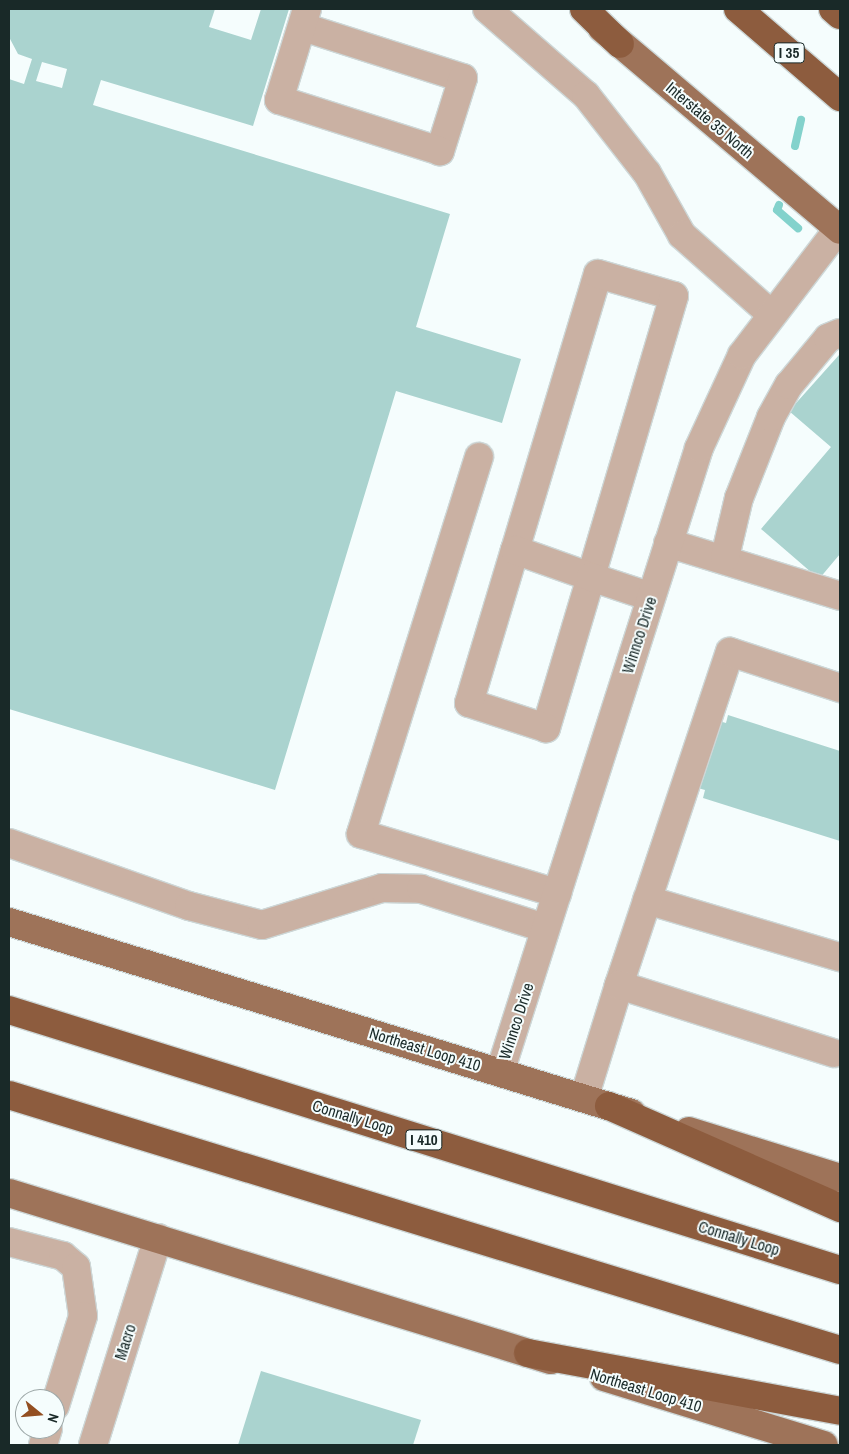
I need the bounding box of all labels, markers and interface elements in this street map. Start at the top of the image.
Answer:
road number: I 35 [773,40,805,66]
street label: Interstate 35 North [662,78,758,162]
street label: Winnco Drive [618,594,660,676]
street label: Winnco Drive [495,980,537,1062]
street label: Northeast Loop 410 [367,1023,483,1075]
street label: Connally Loop [310,1096,396,1138]
road number: I 410 [405,1128,443,1152]
street label: Connally Loop [696,1217,782,1259]
street label: Macro [110,1322,140,1362]
street label: Northeast Loop 410 [588,1364,704,1416]
north arrow [15,1389,65,1439]
text: N [44,1411,63,1425]

